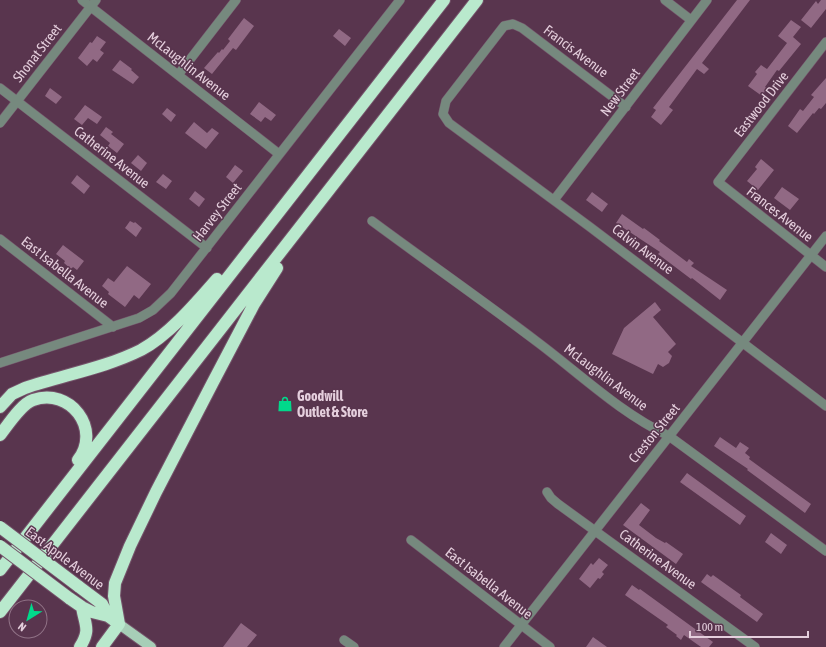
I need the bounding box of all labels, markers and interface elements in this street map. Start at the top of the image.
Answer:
street label: Shonat Street [9,21,65,85]
street label: Francis Avenue [541,22,611,80]
street label: McLaughlin Avenue [144,29,234,103]
street label: New Street [597,65,643,119]
street label: Eastwood Drive [731,68,791,140]
street label: Catherine Avenue [71,123,153,191]
street label: Harvey Street [189,180,245,244]
street label: Frances Avenue [744,183,816,245]
street label: Calvin Avenue [609,221,677,277]
street label: East Isabella Avenue [18,233,112,311]
street label: McLaughlin Avenue [561,340,651,414]
place label: Goodwill Outlet & Store [297,388,368,420]
shop icon: Goodwill Outlet & Store [276,395,294,413]
street label: Creston Street [625,400,683,466]
street label: East Apple Avenue [23,523,107,593]
street label: Catherine Avenue [616,526,700,592]
street label: East Isabella Avenue [442,544,536,622]
north arrow [8,599,48,639]
scale bar [690,613,808,639]
text: N [16,620,28,634]
text: 100 m [696,620,723,634]

